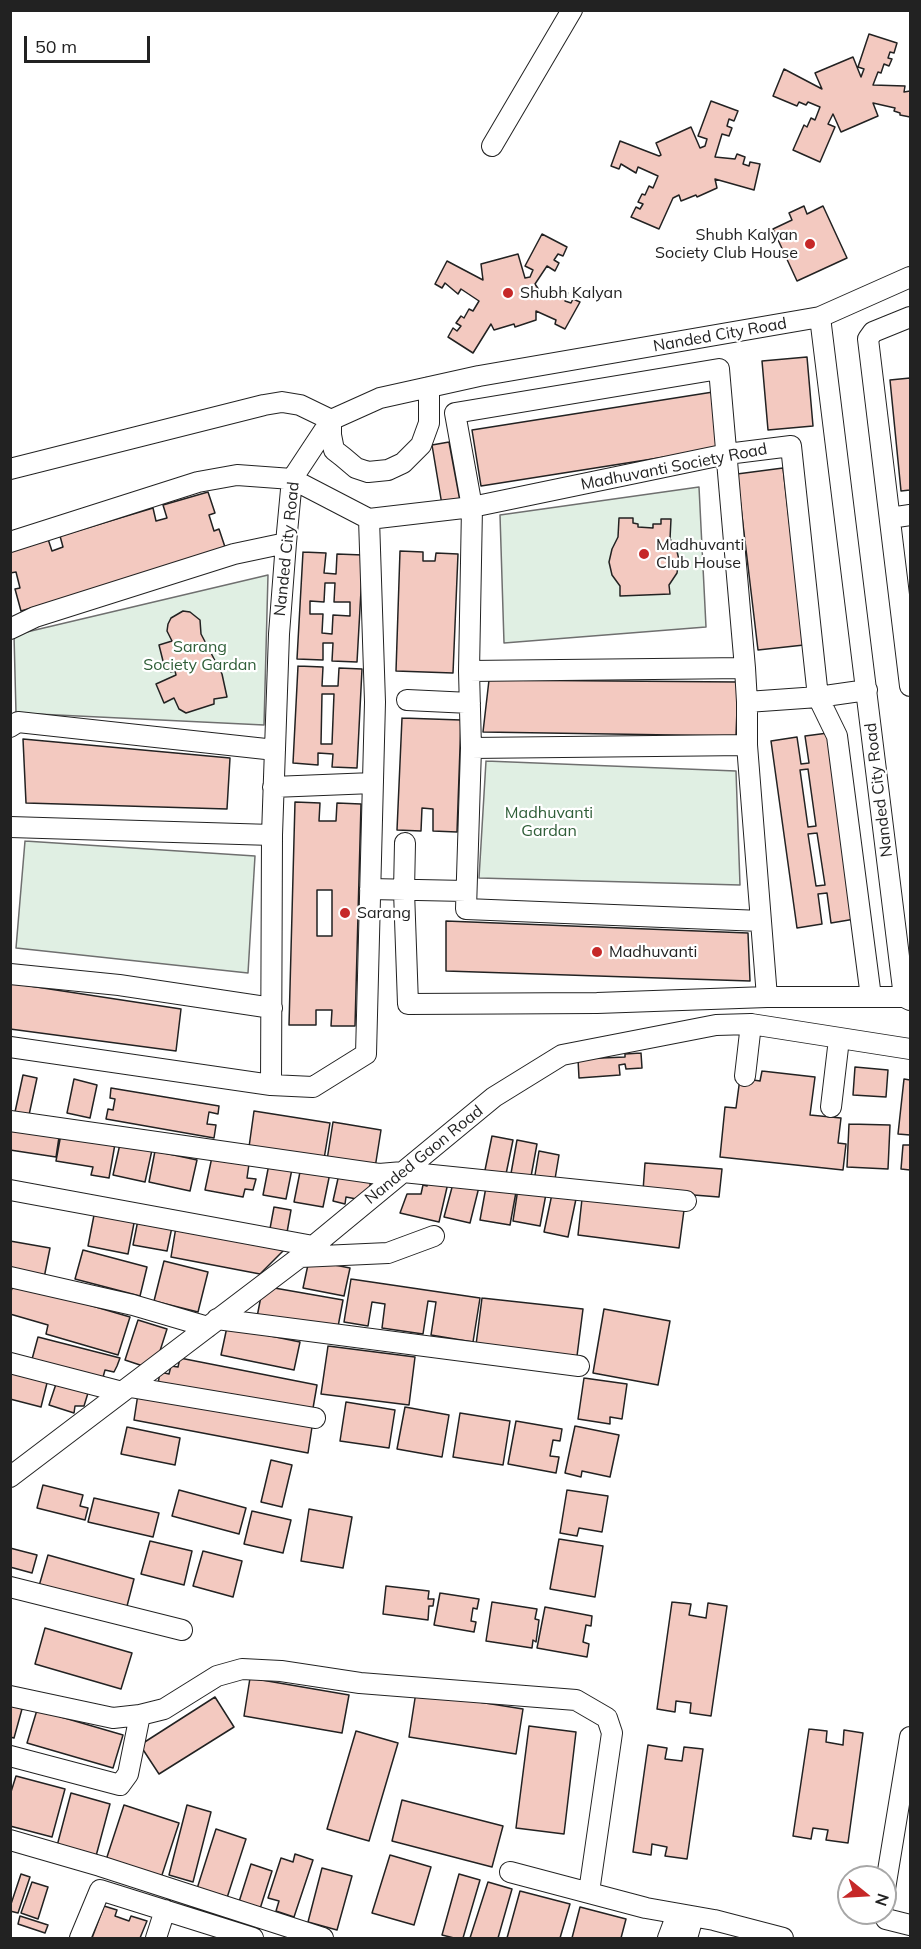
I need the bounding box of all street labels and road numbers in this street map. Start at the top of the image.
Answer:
street label: Nanded City Road [652,314,788,356]
street label: Madhuvanti Society Road [579,439,769,495]
street label: Nanded City Road [270,481,304,617]
street label: Nanded City Road [861,722,897,858]
street label: Nanded Gaon Road [361,1102,487,1208]

